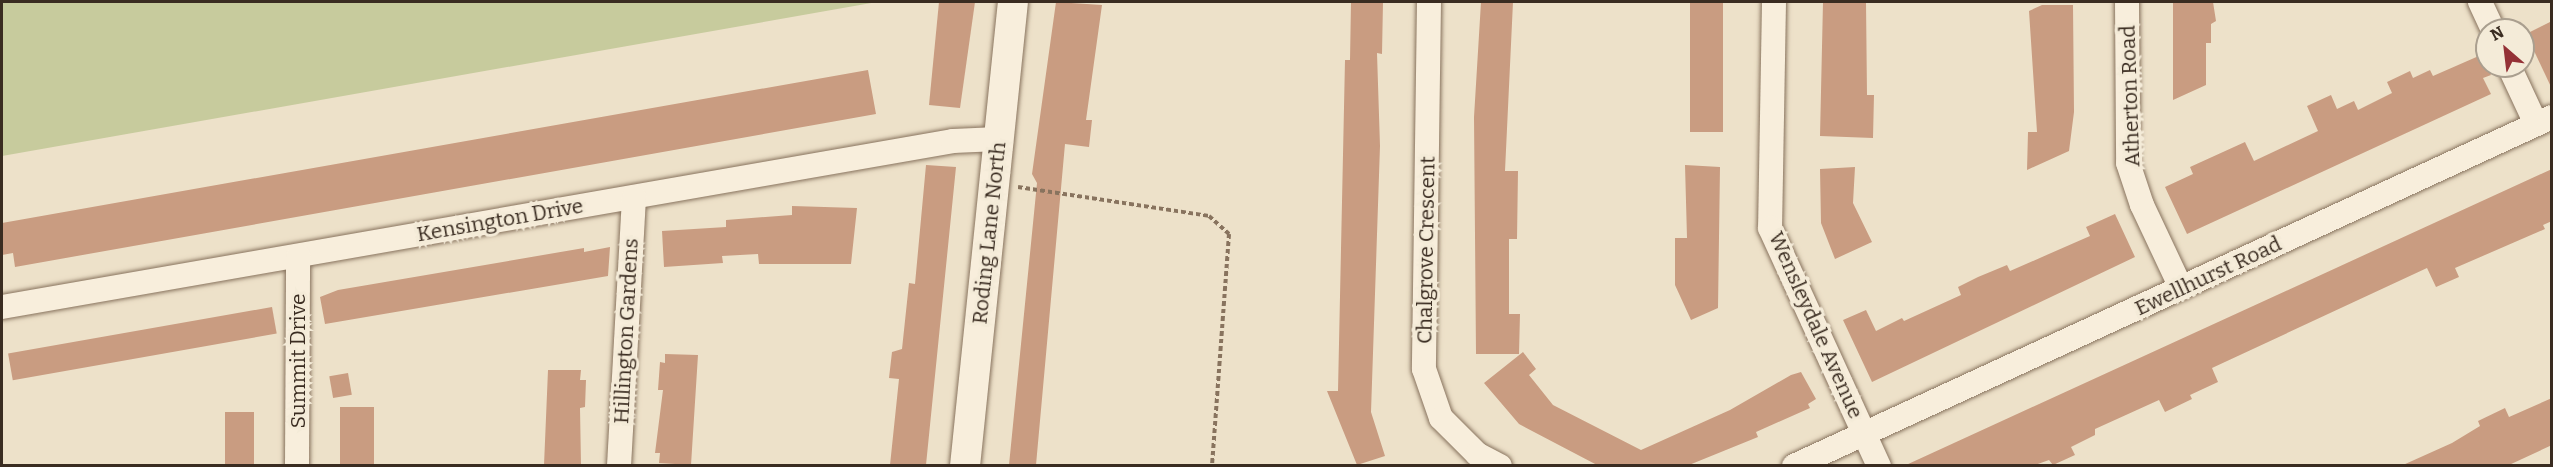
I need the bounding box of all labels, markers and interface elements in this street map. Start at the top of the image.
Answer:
north arrow [2475,18,2535,78]
text: N [2487,22,2507,45]
street label: Atherton Road [2115,25,2145,167]
street label: Roding Lane North [967,141,1011,325]
street label: Chalgrove Crescent [1412,156,1440,344]
street label: Kensington Drive [415,193,585,247]
street label: Wensleydale Avenue [1763,228,1869,422]
street label: Ewellhurst Road [2131,231,2285,321]
street label: Hillington Gardens [609,238,643,424]
street label: Summit Drive [285,293,311,429]

